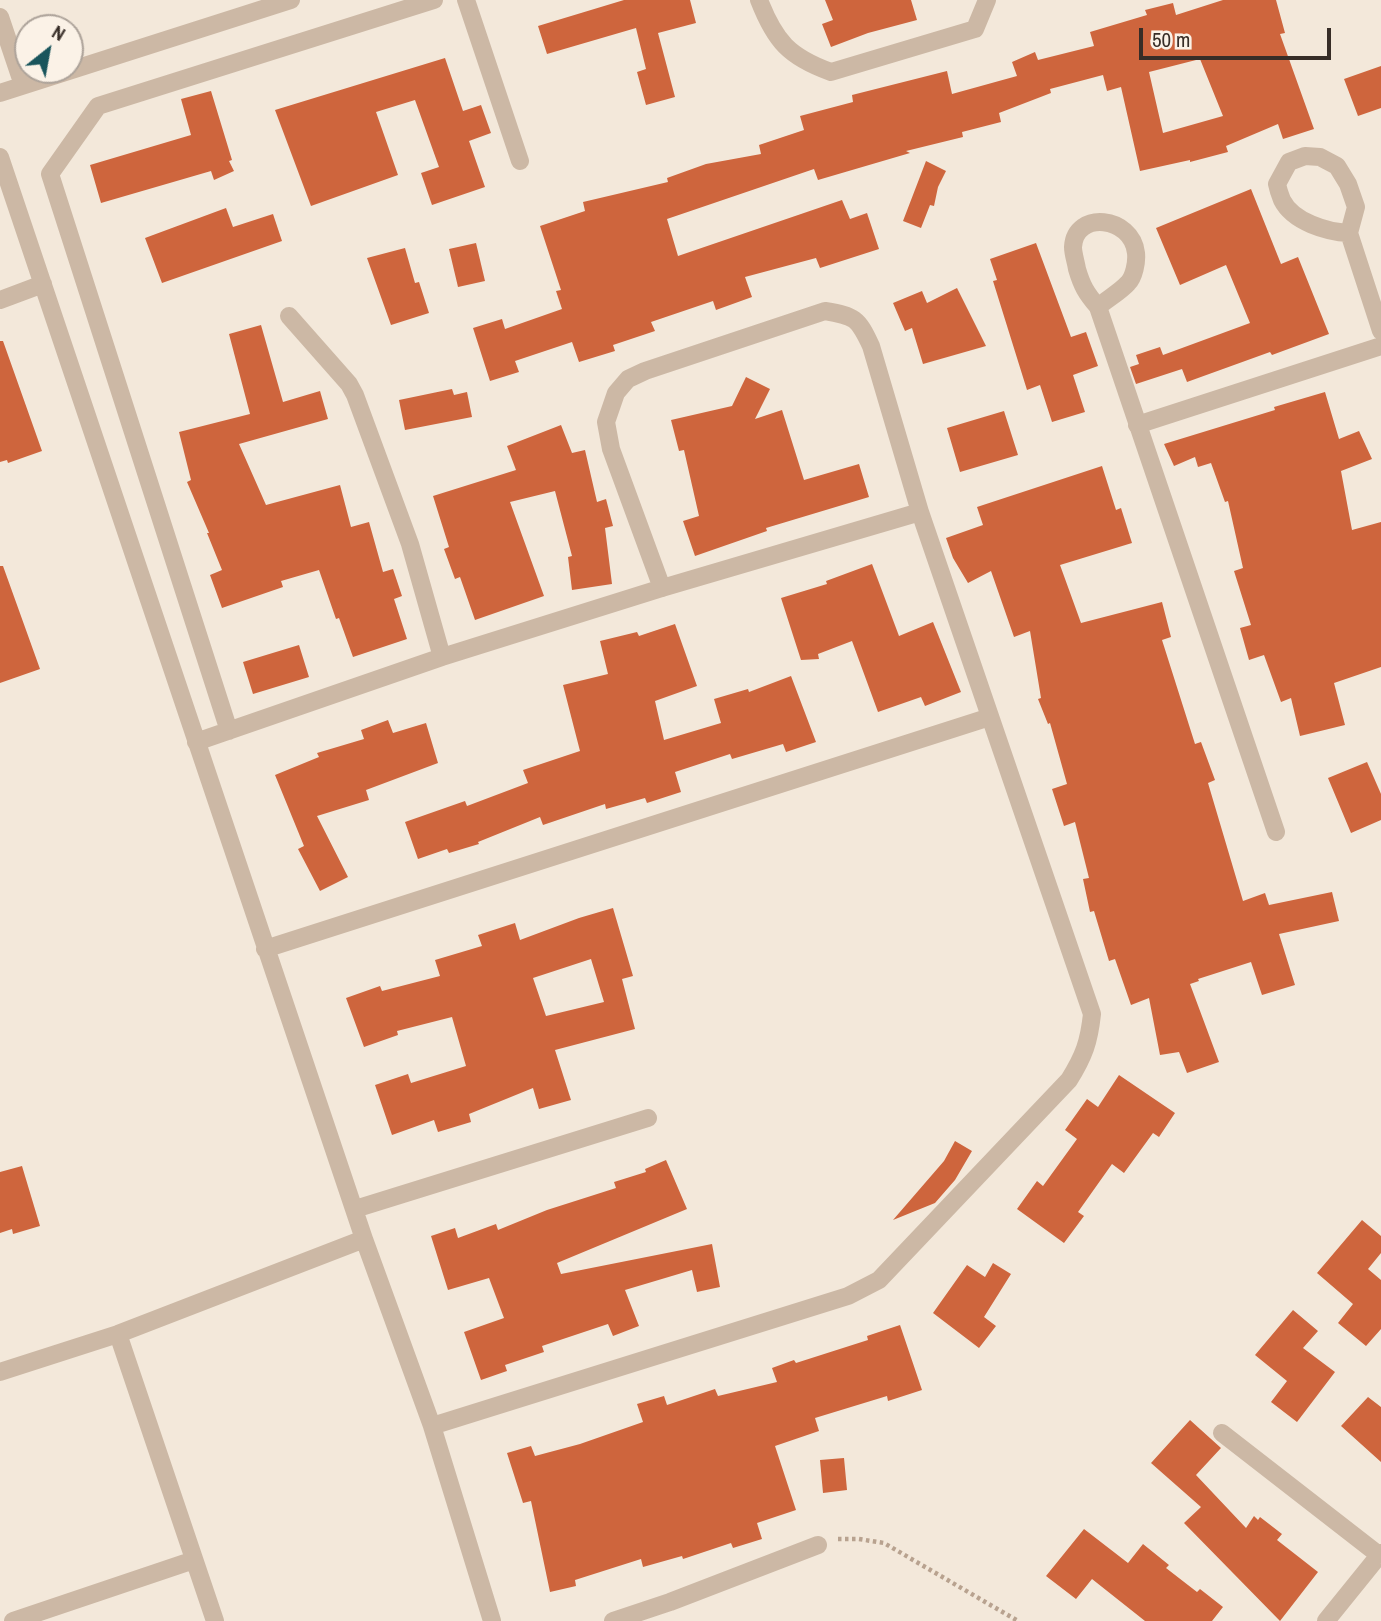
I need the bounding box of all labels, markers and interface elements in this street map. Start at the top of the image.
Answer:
north arrow [14,14,84,84]
scale bar [1143,14,1336,58]
text: N [47,19,70,47]
text: 50 m [1152,25,1190,54]

